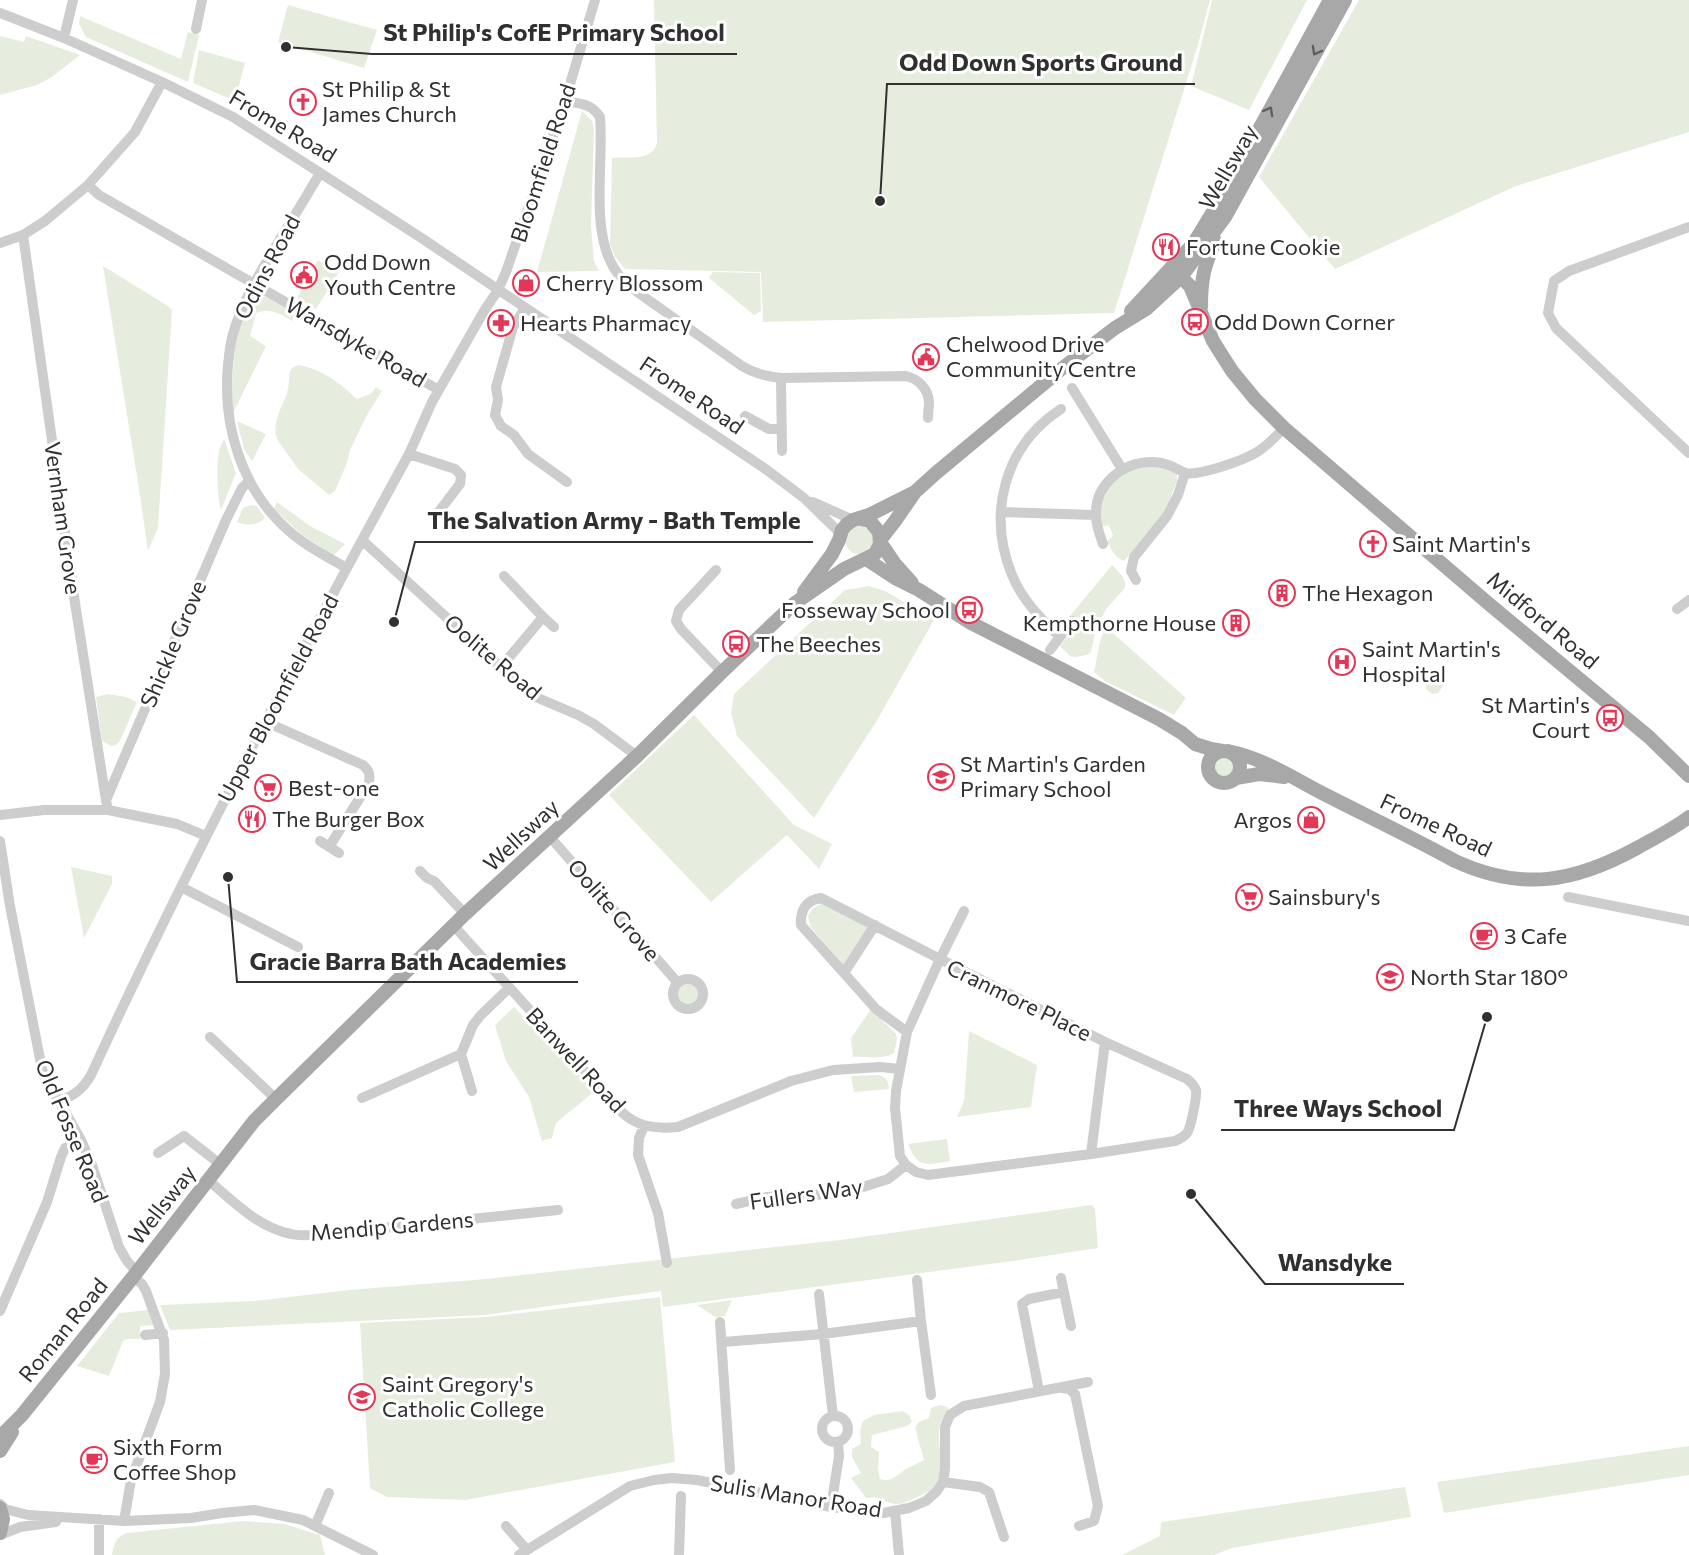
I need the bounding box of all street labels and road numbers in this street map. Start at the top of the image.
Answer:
street label: Bloomfield Road [504,80,581,246]
street label: Frome Road [225,83,342,168]
street label: Wellsway [1192,120,1263,214]
street label: Odins Road [228,210,305,324]
street label: Wansdyke Road [281,290,431,393]
street label: Frome Road [635,350,750,439]
street label: Vernham Grove [39,440,88,596]
street label: Midford Road [1482,565,1605,674]
street label: Shickle Grove [134,576,211,711]
street label: Upper Bloomfield Road [211,589,344,806]
street label: Oolite Road [439,608,547,705]
street label: Frome Road [1376,787,1496,862]
street label: Wellsway [477,793,564,876]
street label: Oolite Grove [563,853,666,966]
street label: Cranmore Place [942,953,1096,1046]
street label: Banwell Road [521,1002,632,1118]
street label: Old Fosse Road [30,1055,115,1206]
street label: Wellsway [122,1160,201,1250]
street label: Fullers Way [748,1172,864,1215]
street label: Mendip Gardens [309,1205,475,1246]
street label: Roman Road [12,1272,113,1387]
street label: Sulis Manor Road [708,1469,884,1522]

